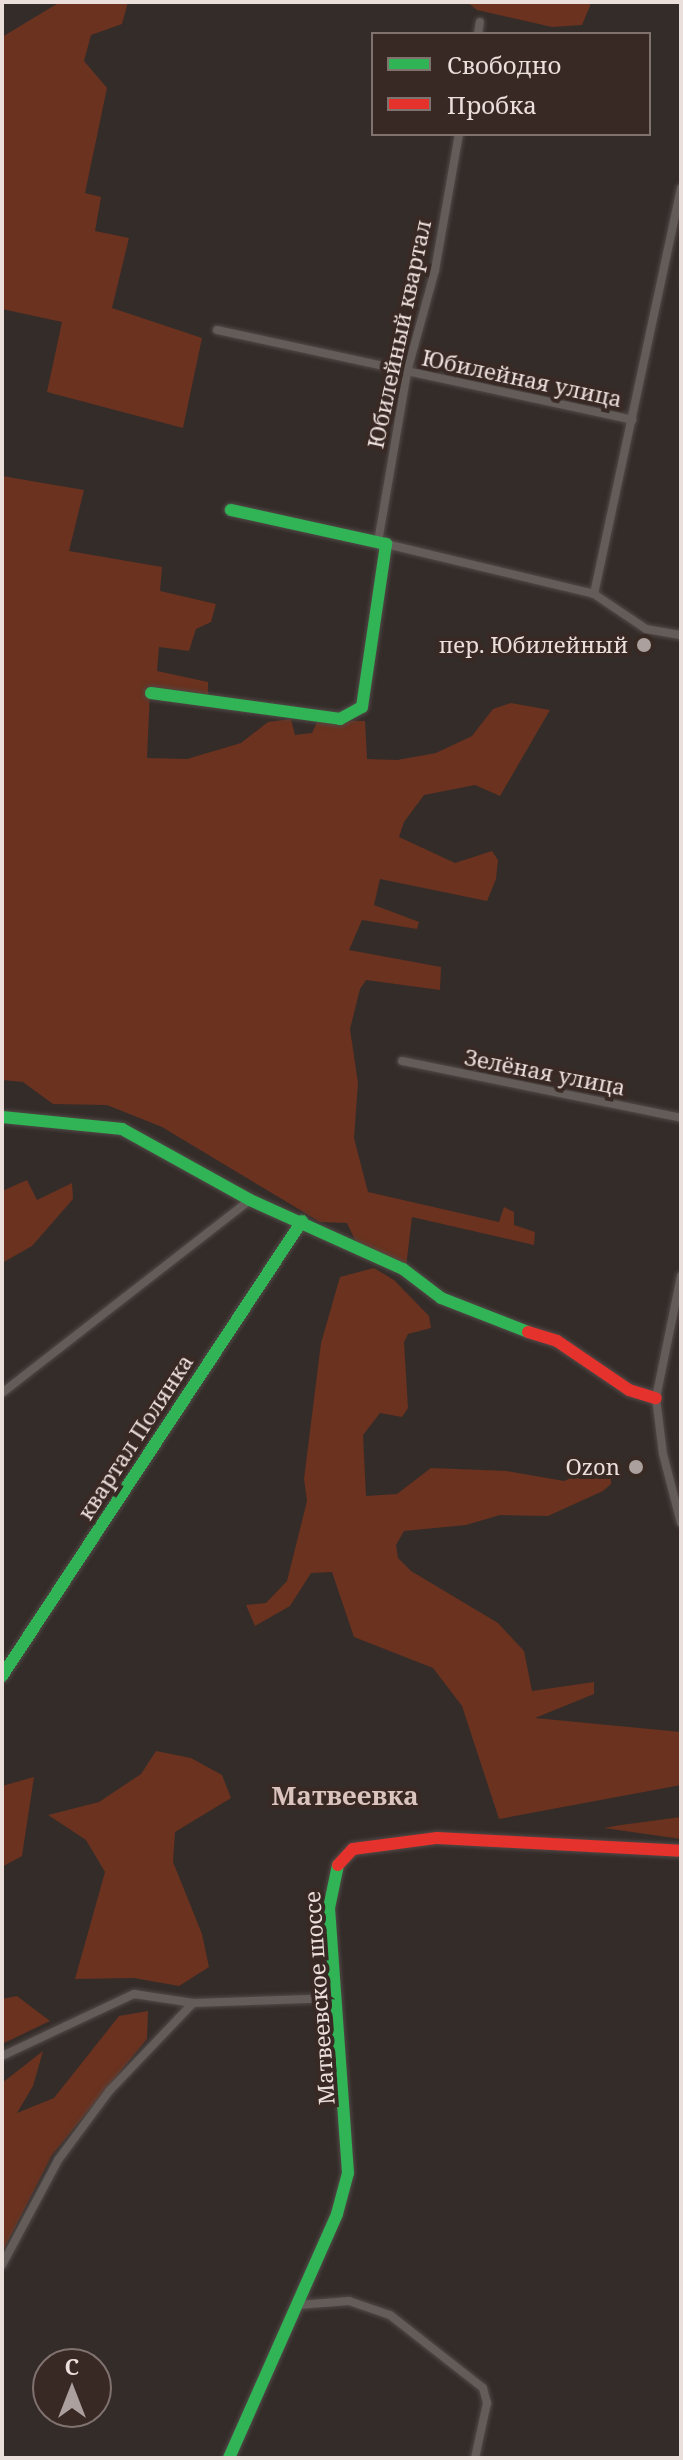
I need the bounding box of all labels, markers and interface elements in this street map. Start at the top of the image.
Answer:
legend [371,32,651,136]
text: Свободно [447,48,561,81]
text: Пробка [447,88,537,121]
street label: Юбилейный квартал [362,217,436,451]
street label: Юбилейная улица [420,344,624,412]
place label: пер. Юбилейный [439,632,628,658]
marker: пер. Юбилейный [635,636,653,654]
street label: Зелёная улица [462,1043,628,1101]
street label: квартал Полянка [72,1350,198,1524]
place label: Ozon [566,1454,620,1480]
marker: Ozon [627,1458,645,1476]
district label: Матвеевка [271,1780,419,1812]
street label: Матвеевское шоссе [298,1890,340,2106]
north arrow [32,2348,112,2428]
text: С [65,2351,79,2381]

